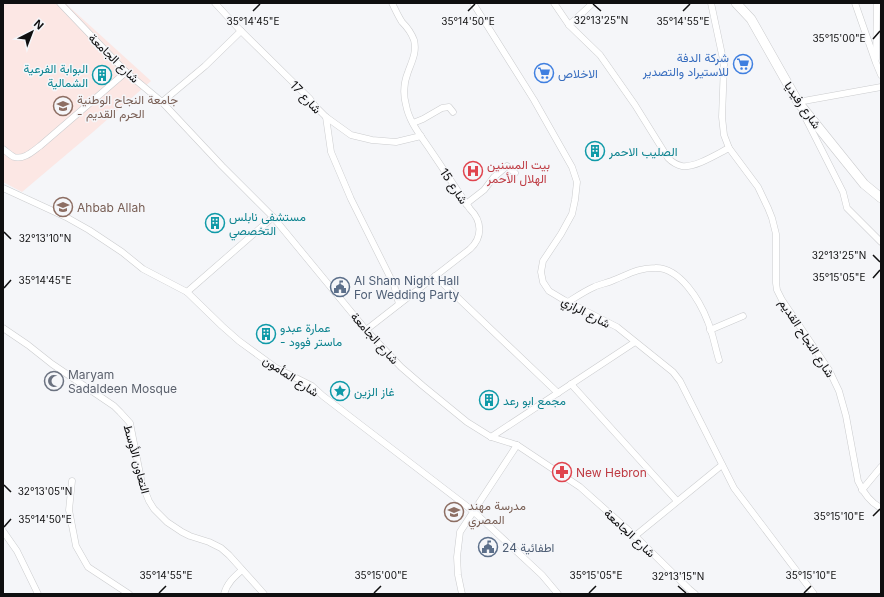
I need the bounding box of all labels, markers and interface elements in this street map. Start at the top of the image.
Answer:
north arrow [12,12,52,52]
text: 32°13'25"N [574,14,628,26]
text: 35°14'45"E [227,15,279,27]
text: 35°14'50"E [441,15,495,27]
text: 35°14'55"E [656,15,710,27]
text: N [31,17,46,33]
street label: شارع الجامعة [84,30,142,87]
text: 35°15'00"E [812,32,866,44]
place label: شركة الدفة للاستيراد والتصدير [642,50,729,80]
supermarket icon: شركة الدفة للاستيراد والتصدير [732,53,754,75]
place label: البوابة الفرعية الشمالية [24,61,88,90]
supermarket icon: الاخلاص [533,62,555,84]
building icon: البوابة الفرعية الشمالية [91,64,113,86]
place label: الاخلاص [558,66,598,82]
street label: شارع 17 [286,78,325,118]
street label: شارع رفيديا [780,79,825,133]
place label: جامعة النجاح الوطنية - الحرم القديم [77,92,178,122]
school or university icon: جامعة النجاح الوطنية - الحرم القديم [52,95,74,117]
building icon: الصليب الاحمر [584,140,606,162]
place label: الصليب الاحمر [608,144,677,160]
place label: بيت المسنين الهلال الأحمر [486,157,550,187]
hospital icon: بيت المسنين الهلال الأحمر [462,160,484,182]
street label: شارع 15 [435,165,471,208]
school or university icon: Ahbab Allah [52,196,74,218]
place label: Ahbab Allah [77,200,145,215]
place label: مستشفى نابلس التخصصي [229,209,306,241]
building icon: مستشفى نابلس التخصصي [204,212,226,234]
text: 32°13'10"N [19,232,71,244]
text: 32°13'25"N [812,249,866,261]
text: 35°15'05"E [812,271,866,283]
place label: Al Sham Night Hall For Wedding Party [354,273,460,302]
text: 35°14'45"E [19,274,71,286]
public building icon: Al Sham Night Hall For Wedding Party [329,276,351,298]
street label: شارع الرازي [558,293,613,334]
street label: شارع النجاح القديم [774,296,838,381]
street label: شارع الجامعة [346,309,402,368]
place label: عمارة عبدو - ماستر فوود [280,320,342,350]
building icon: عمارة عبدو - ماستر فوود [255,323,277,345]
street label: شارع المأمون [259,352,322,401]
place label: Maryam Sadaldeen Mosque [68,367,177,396]
mosque icon: Maryam Sadaldeen Mosque [43,370,65,392]
place icon: غاز الزين [329,380,351,402]
place label: غاز الزين [354,384,395,400]
building icon: مجمع ابو رعد [478,389,500,411]
place label: مجمع ابو رعد [503,393,566,410]
street label: التعاون الأوسط [120,423,153,495]
pharmacy icon: New Hebron [551,461,573,483]
place label: New Hebron [576,465,647,480]
text: 32°13'05"N [18,485,72,497]
place label: مدرسة مهند المصري [468,498,526,530]
school or university icon: مدرسة مهند المصري [443,501,465,523]
street label: شارع الجامعة [600,505,659,562]
text: 35°15'10"E [813,510,865,522]
text: 35°14'50"E [18,513,72,525]
public building icon: اطفائية 24 [477,536,499,558]
place label: اطفائية 24 [502,540,554,555]
text: 35°14'55"E [139,569,193,581]
text: 35°15'00"E [354,569,408,581]
text: 35°15'05"E [569,569,623,581]
text: 35°15'10"E [785,569,837,581]
text: 32°13'15"N [652,570,704,582]

